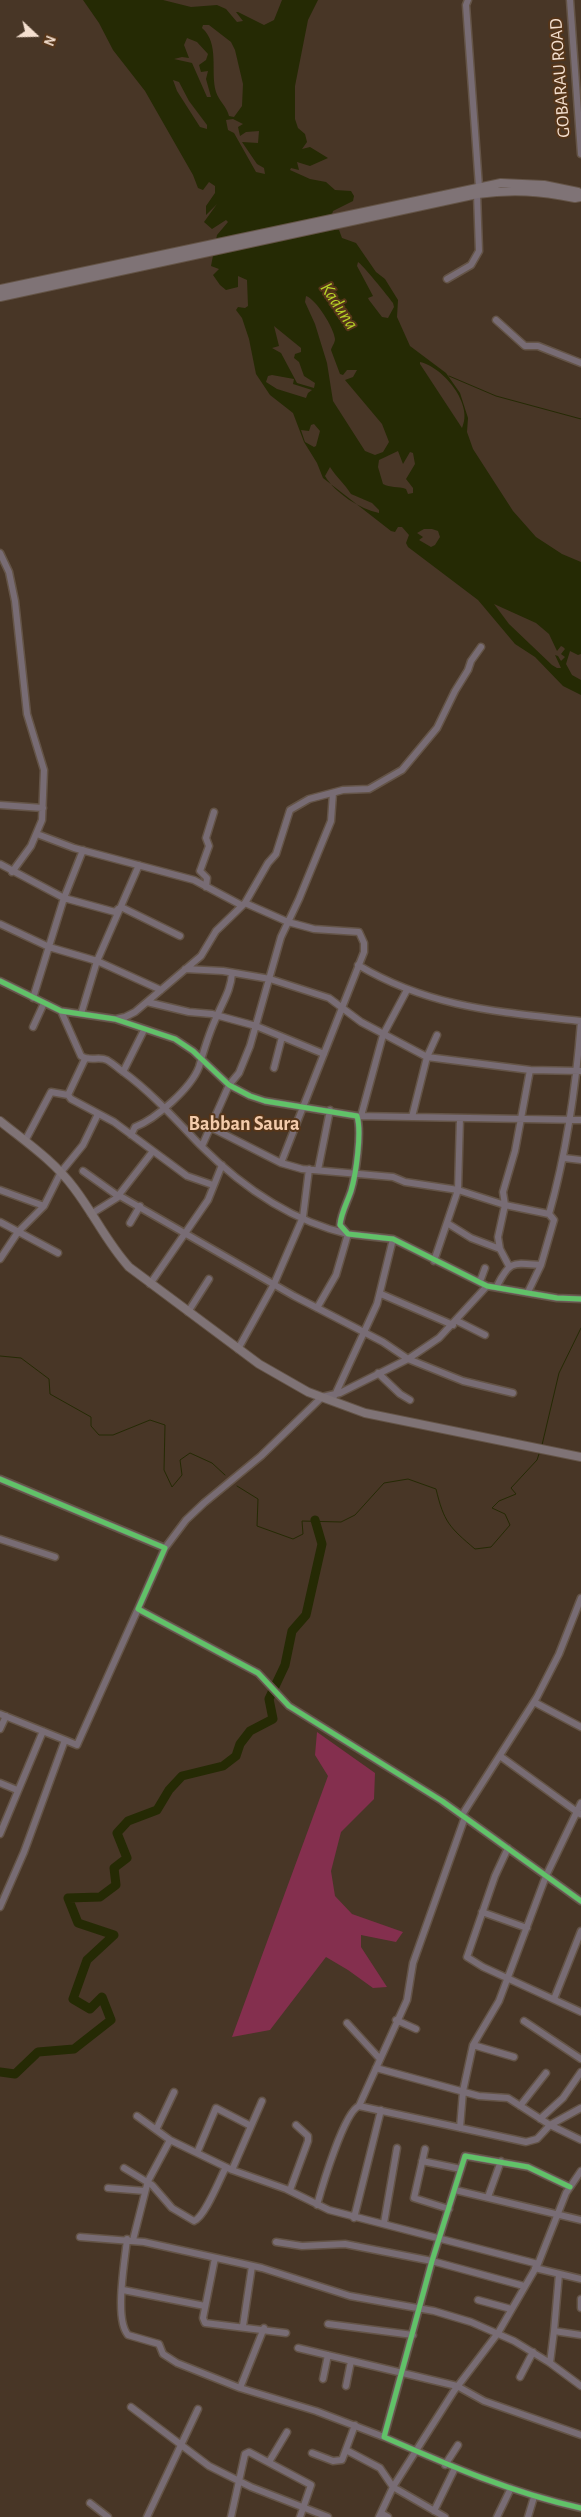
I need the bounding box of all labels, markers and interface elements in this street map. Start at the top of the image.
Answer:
north arrow [10,10,60,60]
street label: GOBARAU ROAD [545,18,575,138]
text: N [41,33,57,47]
water label: Kaduna [315,278,363,334]
district label: Babban Saura [188,1112,300,1136]

